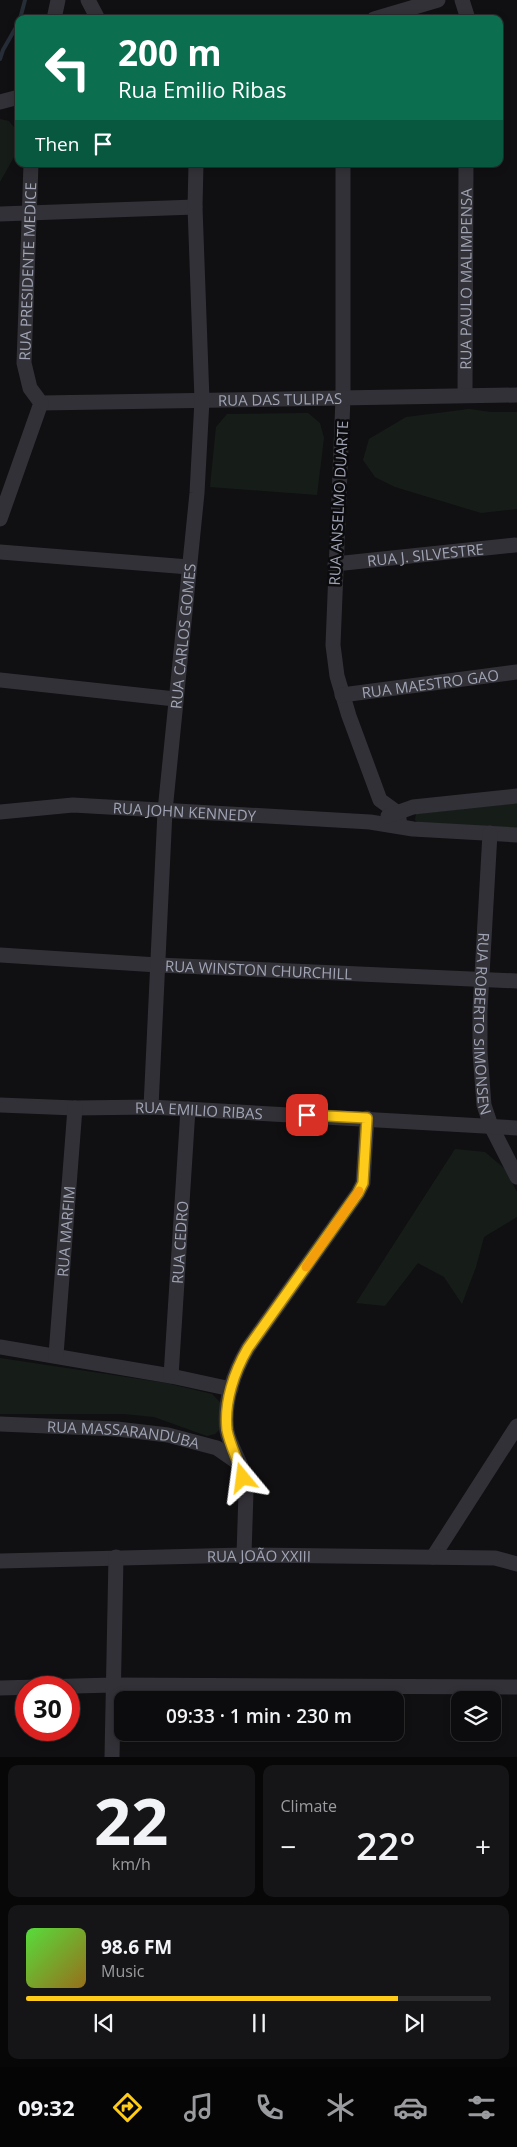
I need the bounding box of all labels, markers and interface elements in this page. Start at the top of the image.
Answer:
text: 200 m [118,29,222,76]
icon: left [35,35,100,100]
text: Rua Emilio Ribas [118,74,287,104]
icon: arrive [89,130,117,158]
text: Then [35,131,79,157]
street label: RUA PRESIDENTE MEDICE [14,182,40,361]
street label: RUA PAULO MALIMPENSA [455,188,476,370]
street label: RUA DAS TULIPAS [218,388,342,410]
street label: RUA ANSELMO DUARTE [324,420,352,586]
street label: RUA J. SILVESTRE [366,538,485,571]
street label: RUA CARLOS GOMES [165,563,200,710]
street label: RUA MAESTRO GAO [360,664,500,702]
street label: RUA JOHN KENNEDY [112,797,257,825]
street label: RUA ROBERTO SIMONSEN [470,932,497,1117]
street label: RUA WINSTON CHURCHILL [164,955,353,984]
pin [286,1094,328,1136]
street label: RUA EMILIO RIBAS [135,1097,263,1123]
icon: arrive [293,1101,321,1129]
street label: RUA MARFIM [52,1185,79,1278]
street label: RUA CEDRO [167,1200,192,1284]
street label: RUA MASSARANDUBA [47,1416,202,1453]
position arrow [216,1451,268,1503]
street label: RUA JOÃO XXIII [207,1545,311,1566]
speed limit sign: 30 [15,1676,80,1741]
map controls [451,1691,501,1741]
button: layers [451,1691,501,1741]
text: 09:33 · 1 min · 230 m [166,1703,352,1729]
text: 22 [94,1776,168,1864]
text: Climate [281,1795,337,1817]
text: 22° [356,1819,416,1871]
text: − [281,1827,297,1865]
text: + [475,1827,491,1865]
text: km/h [112,1853,151,1875]
text: 98.6 FM [101,1934,172,1960]
text: Music [101,1960,145,1982]
icon: previous [90,2009,118,2037]
icon: pause [245,2009,273,2037]
icon: next [400,2009,428,2037]
icon: directions [110,2090,145,2125]
icon: music [181,2090,216,2125]
icon: phone [252,2090,287,2125]
icon: climate [323,2090,358,2125]
icon: car [393,2090,428,2125]
icon: filters [464,2090,499,2125]
text: 09:32 [18,2092,74,2122]

